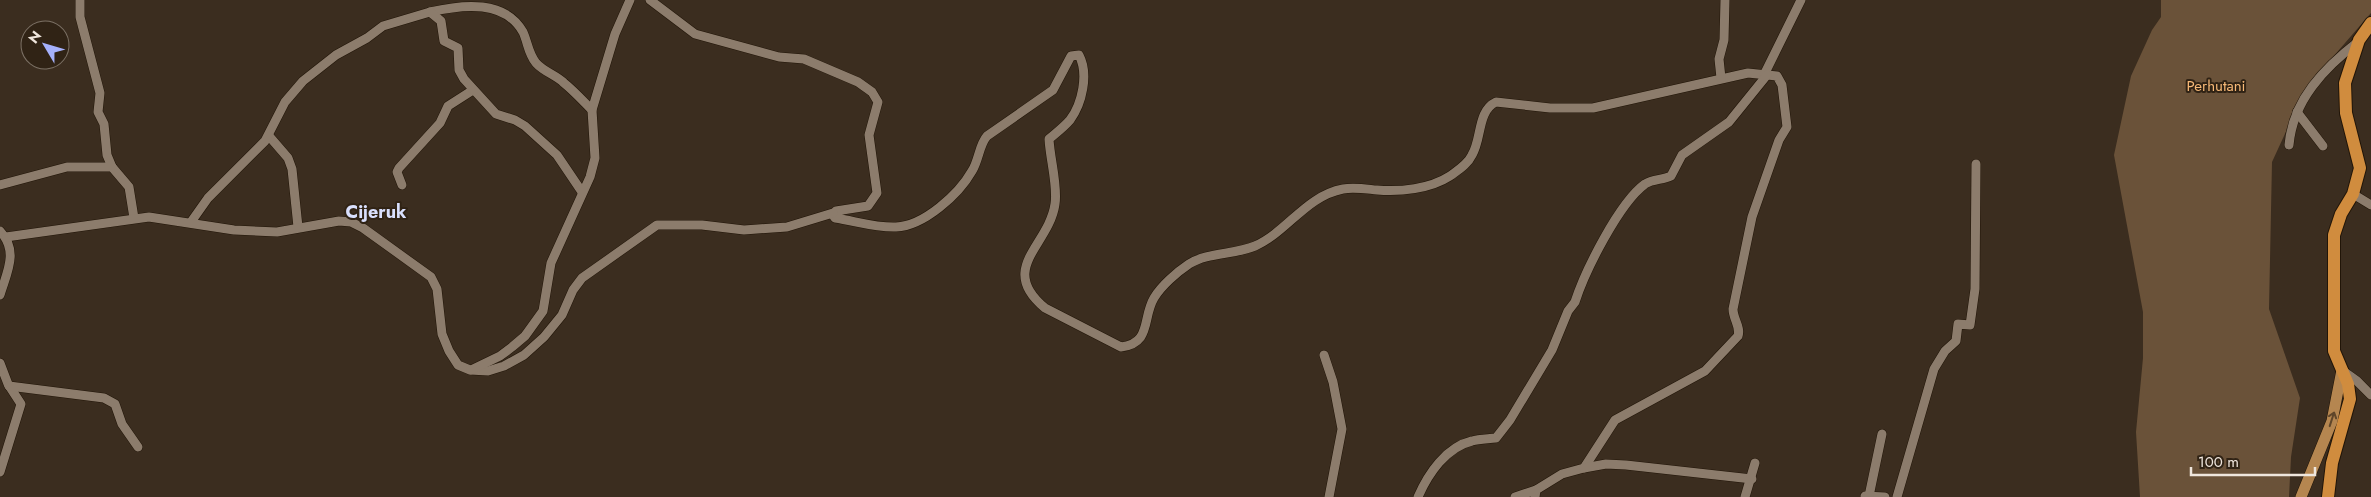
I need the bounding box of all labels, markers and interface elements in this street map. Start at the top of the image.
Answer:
north arrow [20,20,70,70]
text: N [23,26,46,48]
park label: Perhutani [2187,75,2245,97]
district label: Cijeruk [346,199,407,225]
one-way arrow [2328,412,2337,428]
scale bar [2191,444,2315,476]
text: 100 m [2198,451,2239,473]

